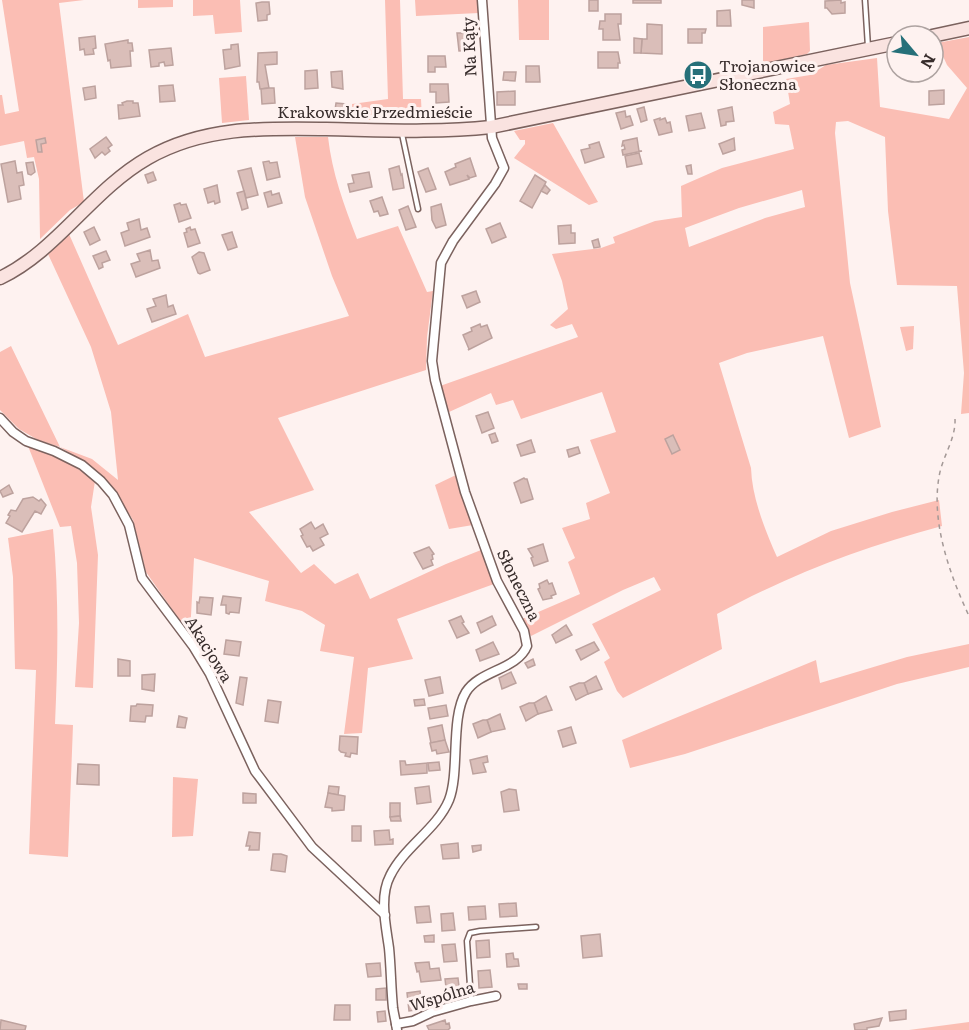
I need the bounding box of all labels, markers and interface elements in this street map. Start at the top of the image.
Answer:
street label: Na Kąty [454,16,482,78]
north arrow [885,24,945,84]
text: N [915,50,943,73]
place label: Trojanowice Słoneczna [719,53,815,95]
bus stop icon: Trojanowice Słoneczna [682,59,714,91]
street label: Krakowskie Przedmieście [277,99,473,123]
street label: Słoneczna [492,544,548,625]
street label: Akacjowa [180,611,240,687]
street label: Wspólna [406,974,478,1016]

